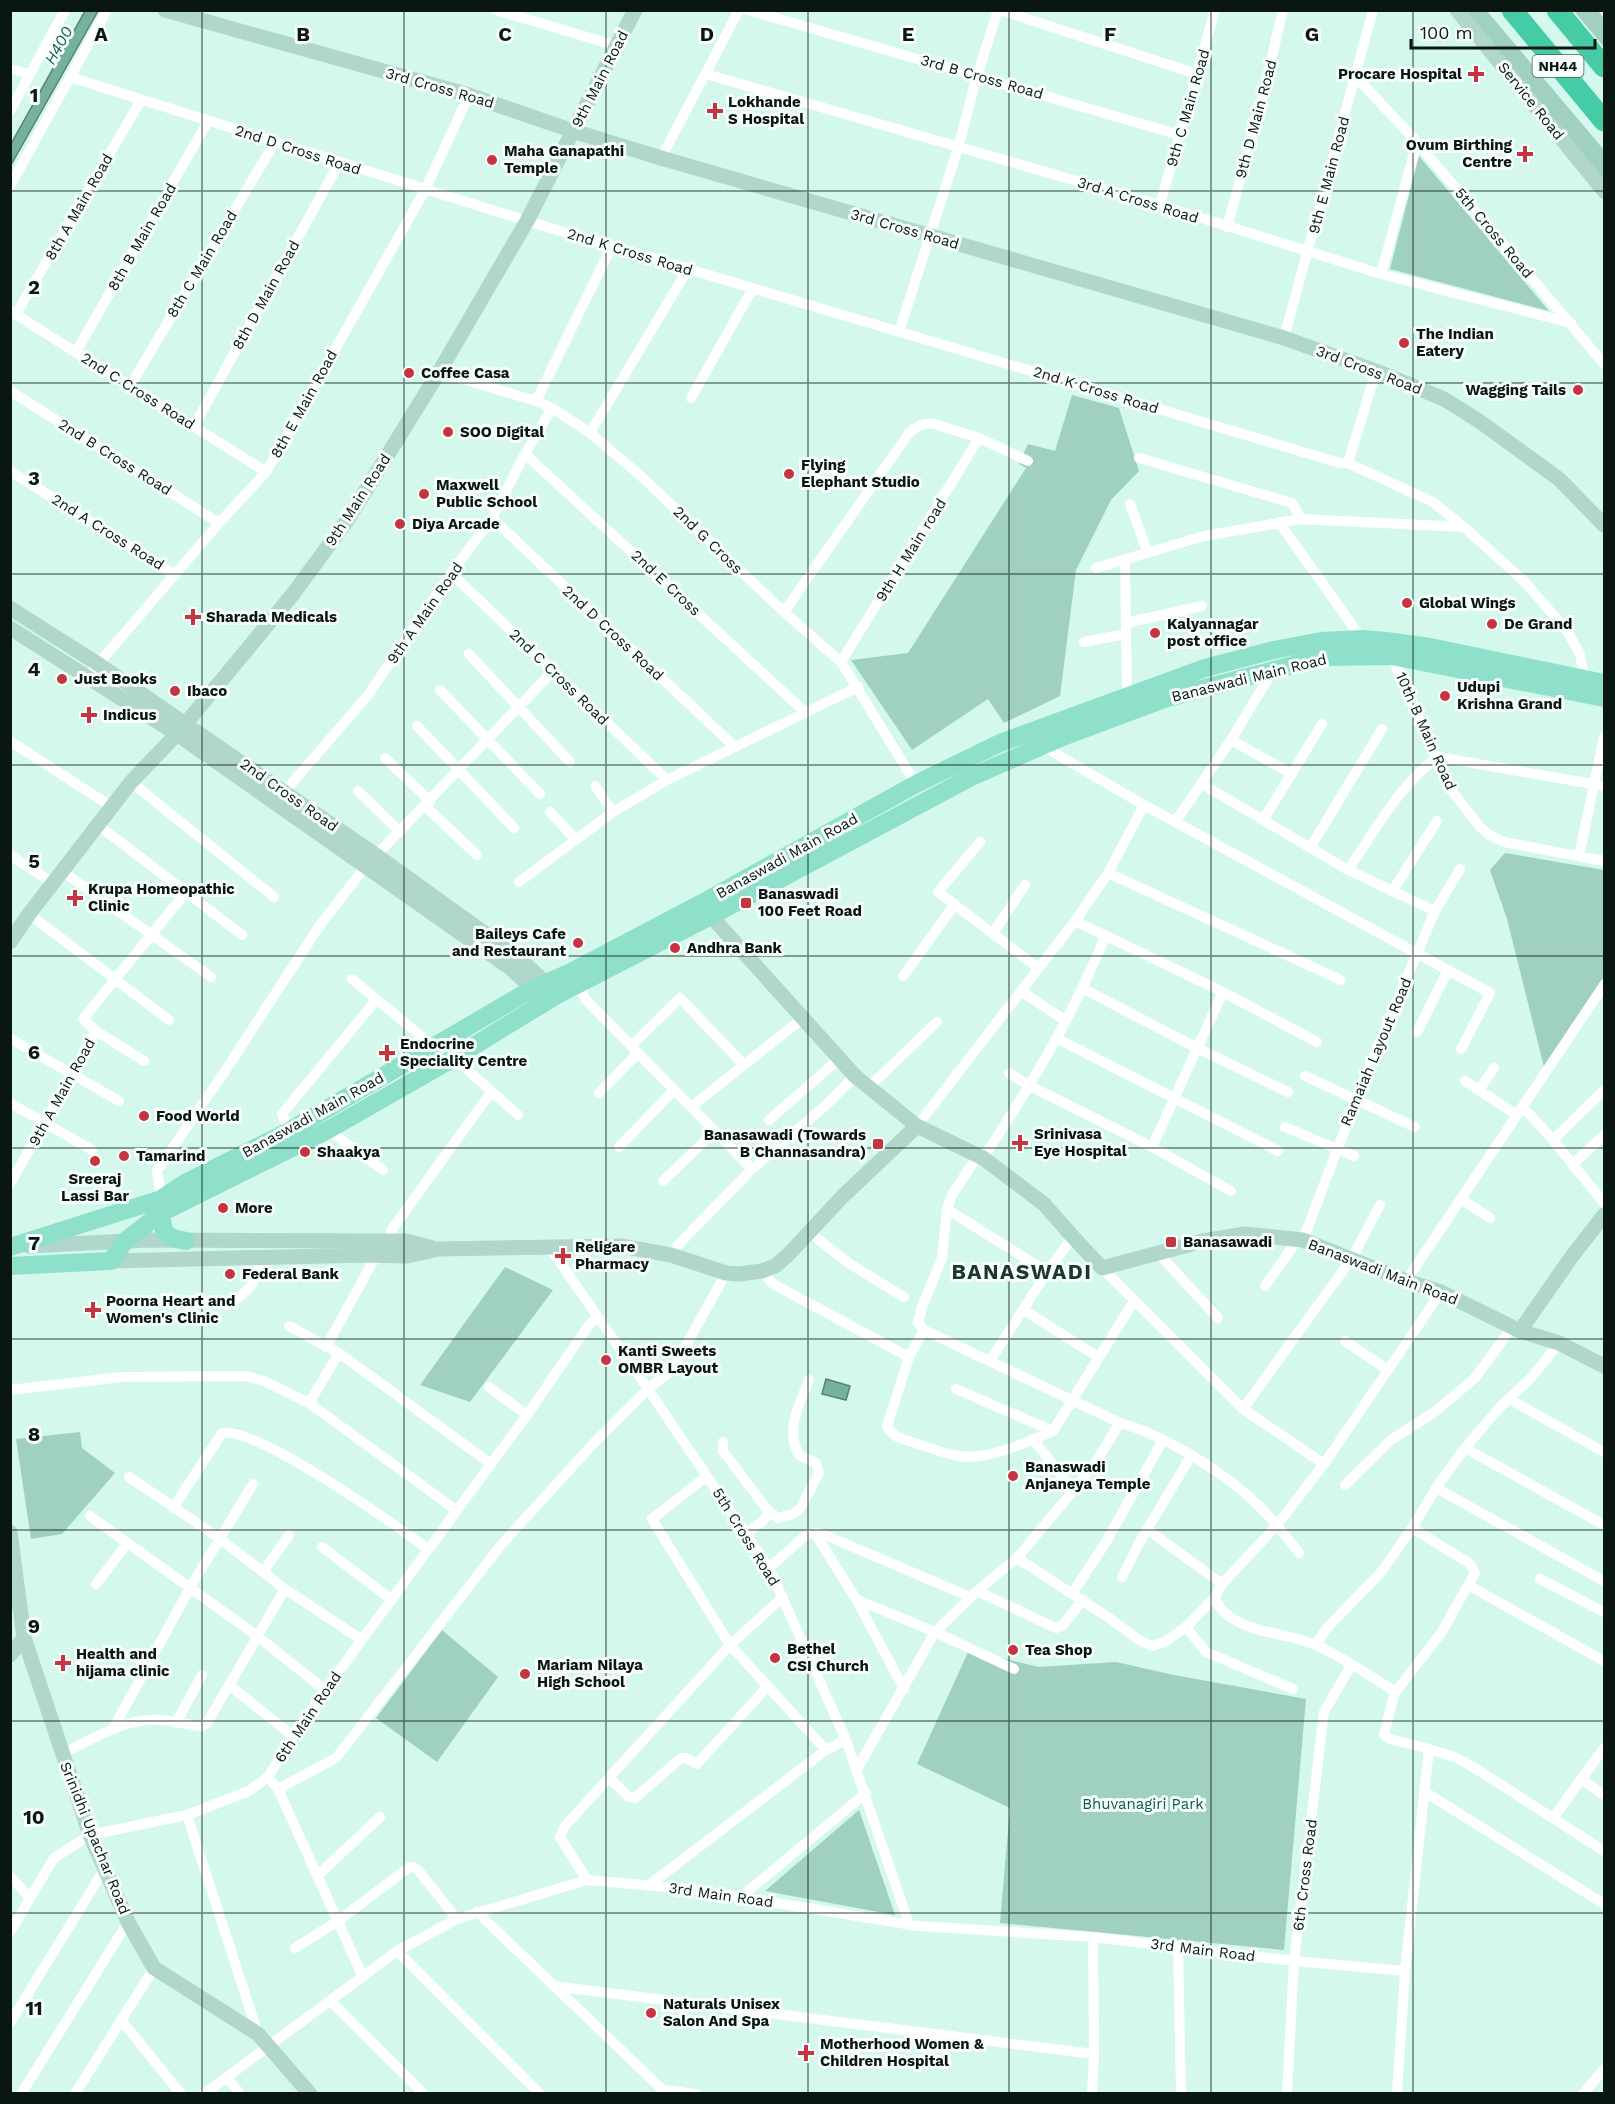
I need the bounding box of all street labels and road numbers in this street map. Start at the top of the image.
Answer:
street label: 9th Main Road [568,28,632,130]
street label: 9th C Main Road [1163,47,1213,169]
street label: 3rd B Cross Road [919,51,1045,103]
road number: NH44 [1532,55,1584,77]
street label: 9th D Main Road [1232,58,1280,180]
street label: Service Road [1494,58,1568,144]
street label: 3rd Cross Road [384,64,496,112]
street label: 9th E Main Road [1305,114,1353,236]
street label: 2nd D Cross Road [233,121,363,179]
street label: 8th A Main Road [41,151,117,263]
street label: 3rd A Cross Road [1075,173,1201,227]
street label: 8th B Main Road [104,180,180,294]
street label: 5th Cross Road [1451,184,1537,282]
street label: 3rd Cross Road [849,205,961,253]
street label: 8th C Main Road [163,207,241,321]
street label: 2nd K Cross Road [565,224,695,280]
street label: 8th D Main Road [229,237,303,353]
street label: 3rd Cross Road [1314,342,1424,398]
street label: 8th E Main Road [267,347,341,461]
street label: 2nd C Cross Road [78,349,198,433]
street label: 2nd K Cross Road [1031,362,1161,418]
street label: 2nd B Cross Road [55,415,175,499]
street label: 9th Main Road [322,451,394,549]
street label: 2nd A Cross Road [48,490,168,574]
street label: 9th H Main road [872,495,950,605]
street label: 2nd G Cross [670,502,747,578]
street label: 2nd E Cross [628,546,704,620]
street label: 9th A Main Road [383,559,467,667]
street label: 2nd D Cross Road [559,582,667,684]
street label: 2nd C Cross Road [506,625,612,729]
street label: Banaswadi Main Road [1170,650,1328,706]
street label: 10th B Main Road [1392,669,1460,793]
street label: 2nd Cross Road [237,755,341,835]
street label: Banaswadi Main Road [713,810,861,902]
street label: Ramaiah Layout Road [1337,975,1415,1129]
street label: 9th A Main Road [25,1035,99,1149]
street label: Banaswadi Main Road [239,1069,387,1161]
street label: Banaswadi Main Road [1306,1235,1460,1309]
street label: 5th Cross Road [709,1485,783,1589]
street label: 6th Main Road [271,1668,345,1766]
street label: Srinidhi Upachar Road [56,1759,134,1917]
street label: 6th Cross Road [1289,1818,1321,1932]
street label: 3rd Main Road [668,1879,774,1911]
street label: 3rd Main Road [1150,1935,1256,1965]

